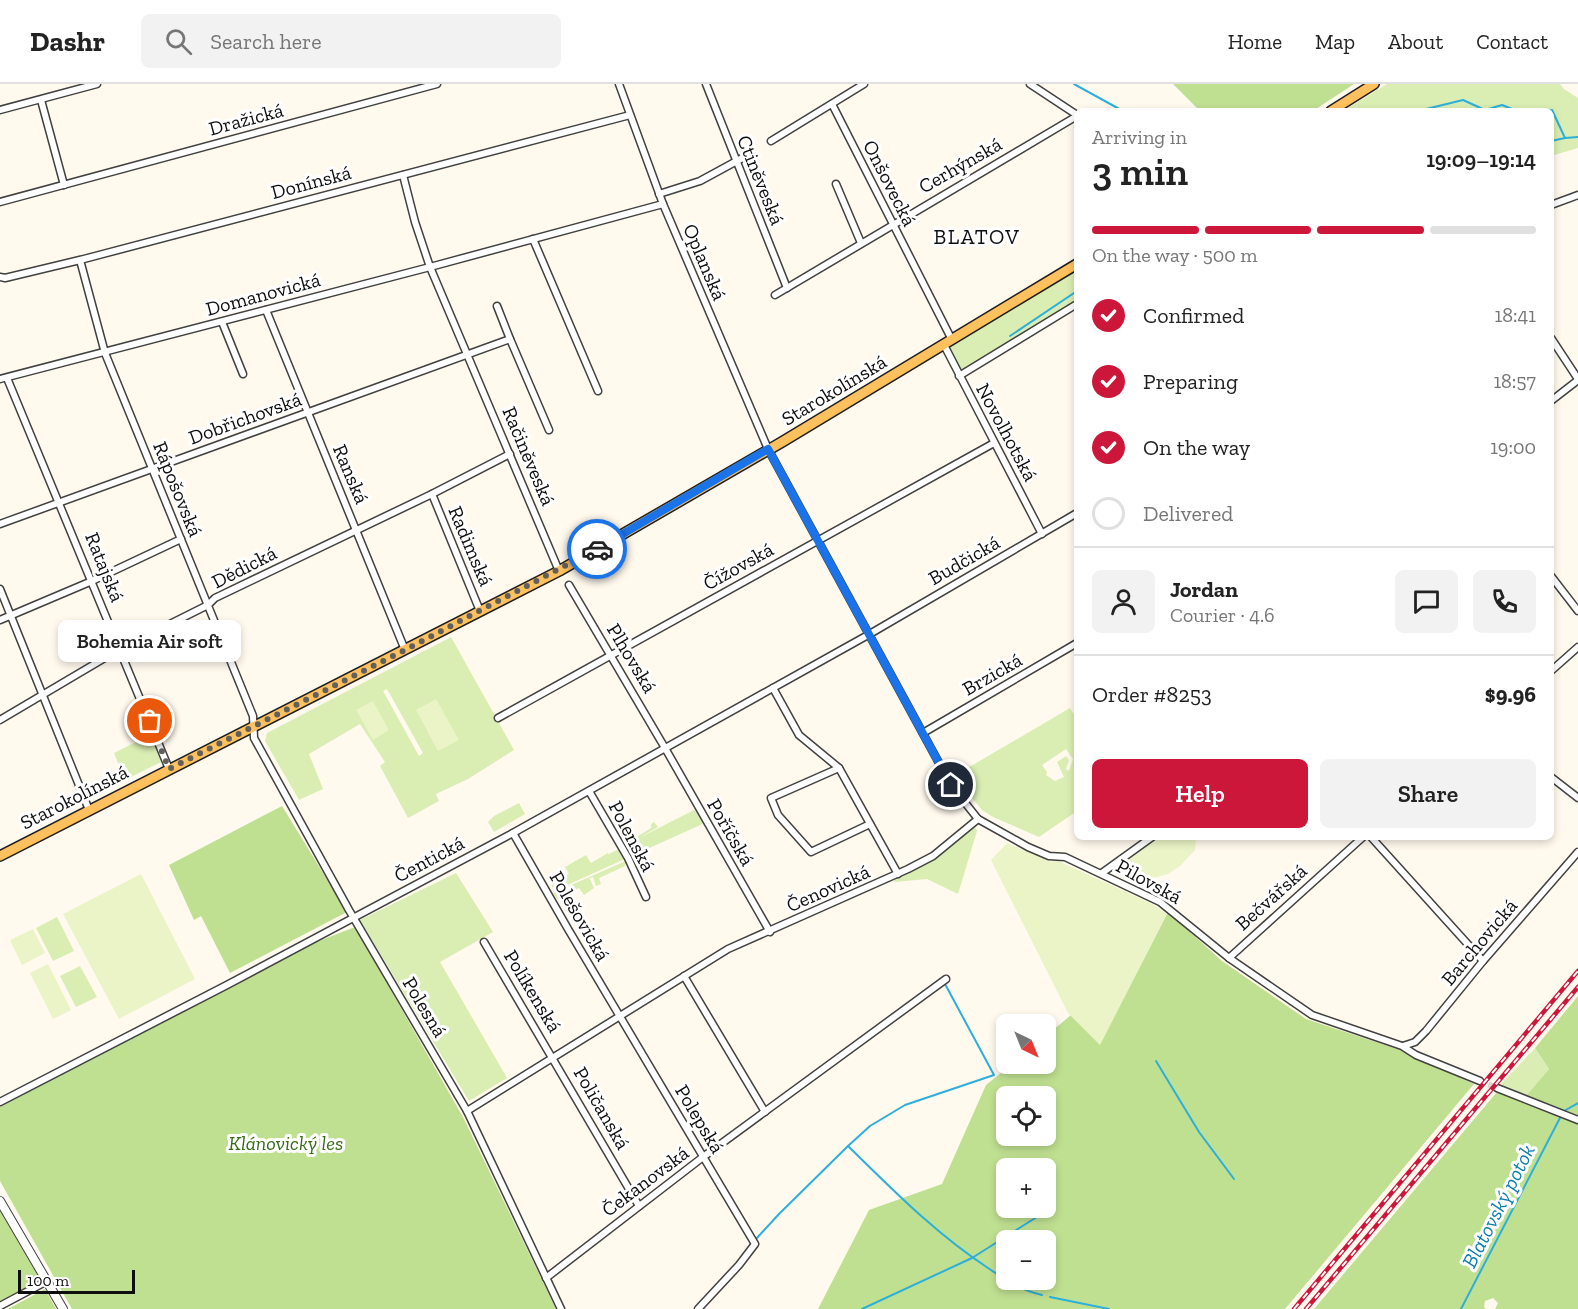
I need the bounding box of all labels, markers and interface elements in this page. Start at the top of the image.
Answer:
search box [141,14,561,68]
text: Dashr [30,25,105,58]
icon: search [162,25,195,58]
text: Search here [210,28,322,55]
text: Home [1228,29,1282,54]
text: Map [1315,29,1355,54]
text: About [1388,29,1443,54]
text: Contact [1476,29,1548,54]
street label: Dražická [206,97,286,140]
text: Arriving in [1092,125,1187,149]
street label: Cerhýnská [914,131,1006,198]
street label: Ctiněveská [732,132,790,229]
street label: Onšovecká [858,136,922,230]
text: 19:09–19:14 [1426,146,1536,173]
text: 3 min [1092,148,1188,195]
street label: Donínská [268,160,354,204]
street label: Oplanská [678,220,732,304]
district label: BLATOV [934,224,1020,249]
text: On the way · 500 m [1092,243,1258,267]
street label: Domanovická [203,267,323,321]
icon: check [1092,299,1125,332]
text: Confirmed [1143,302,1244,329]
text: 18:41 [1495,303,1536,327]
street label: Starokolínská [777,349,891,431]
icon: check [1092,365,1125,398]
text: Preparing [1143,368,1238,395]
text: 18:57 [1493,369,1536,393]
street label: Novolhotská [971,379,1043,485]
street label: Dobřichovská [185,386,305,449]
street label: Račiněveská [497,403,561,510]
icon: check [1092,431,1125,464]
text: On the way [1143,434,1250,461]
text: 19:00 [1490,435,1536,459]
street label: Rápošovská [148,438,208,540]
street label: Ranská [328,441,374,508]
text: Delivered [1143,500,1233,527]
street label: Radimská [443,502,499,590]
courier [567,519,627,579]
street label: Ratajská [80,529,130,606]
street label: Budčická [924,530,1004,590]
icon: car [581,533,614,566]
street label: Čížovská [699,537,778,595]
street label: Dědická [208,540,281,593]
button: person [1092,570,1155,633]
button: chat [1395,570,1458,633]
button: phone [1473,570,1536,633]
text: Jordan [1170,576,1238,603]
text: Courier · 4.6 [1170,603,1275,627]
callout: Bohemia Air soft [58,619,242,661]
street label: Plhovská [602,619,662,697]
text: Bohemia Air soft [77,629,222,653]
street label: Brzická [958,647,1026,701]
text: Order #8253 [1092,681,1212,708]
text: $9.96 [1485,681,1536,708]
pin [124,695,175,746]
icon: bag [133,704,166,737]
street label: Starokolínská [16,759,132,834]
pin [925,759,976,810]
button: Help [1092,759,1308,828]
button: Share [1320,759,1536,828]
icon: home [934,768,967,801]
street label: Poříčská [702,794,760,870]
street label: Polenská [603,797,661,876]
street label: Čentická [390,830,469,887]
street label: Pilovská [1112,853,1186,909]
street label: Bečvářská [1230,858,1312,935]
street label: Čenovická [783,859,874,917]
street label: Polešovická [545,867,616,966]
street label: Barchovická [1436,894,1522,990]
street label: Políkenská [499,945,567,1037]
street label: Polesná [398,973,452,1042]
north arrow [996,1014,1056,1074]
map controls [996,1014,1056,1290]
street label: Poličanská [569,1062,635,1154]
street label: Polepská [670,1080,730,1158]
button: locate [996,1086,1056,1146]
park label: Klánovický les [229,1131,343,1155]
street label: Čekanovská [597,1140,693,1221]
water label: Blatovský potok [1456,1140,1540,1272]
button: + [996,1158,1056,1218]
button: − [996,1230,1056,1290]
scale bar [18,1267,135,1294]
text: 100 m [27,1271,69,1290]

